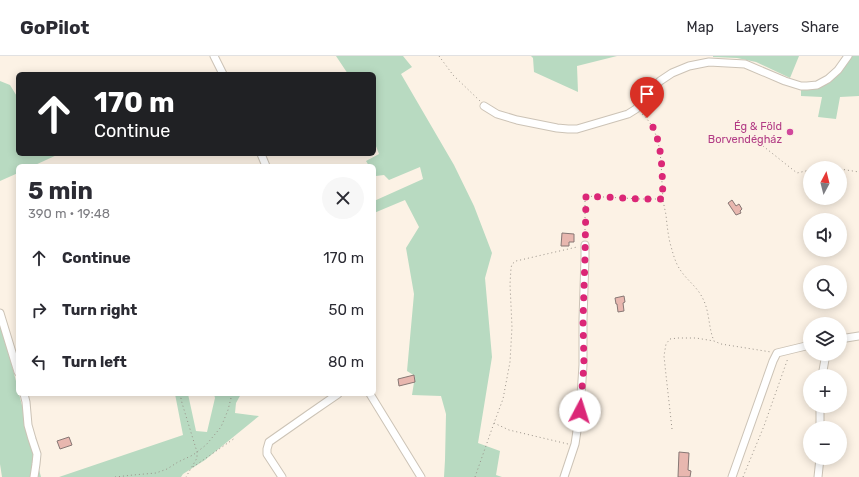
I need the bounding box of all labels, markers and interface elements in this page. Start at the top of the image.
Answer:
text: GoPilot [20,16,89,39]
text: Map [687,19,714,36]
text: Layers [736,19,779,36]
text: Share [801,19,839,36]
pin [630,77,664,118]
icon: arrive [636,83,658,105]
text: 170 m [94,86,175,119]
icon: ahead [28,88,80,140]
text: Continue [94,120,170,142]
place label: Ég & Föld Borvendégház [708,120,782,146]
marker: Ég & Föld Borvendégház [785,127,795,137]
north arrow [803,161,847,205]
map controls [803,161,847,465]
text: 5 min [28,177,93,205]
button: close [322,177,364,219]
text: 390 m · 19:48 [28,206,110,221]
button: sound [803,213,847,257]
icon: ahead [28,247,50,269]
text: Continue [62,249,131,267]
text: 170 m [323,249,364,267]
button: search [803,265,847,309]
icon: right [28,299,50,321]
text: Turn right [62,301,137,319]
text: 50 m [329,301,364,319]
button: layers [803,317,847,361]
icon: left [28,351,50,373]
text: Turn left [62,353,127,371]
text: 80 m [328,353,364,371]
button: + [803,369,847,413]
position arrow [559,390,601,432]
button: − [803,421,847,465]

